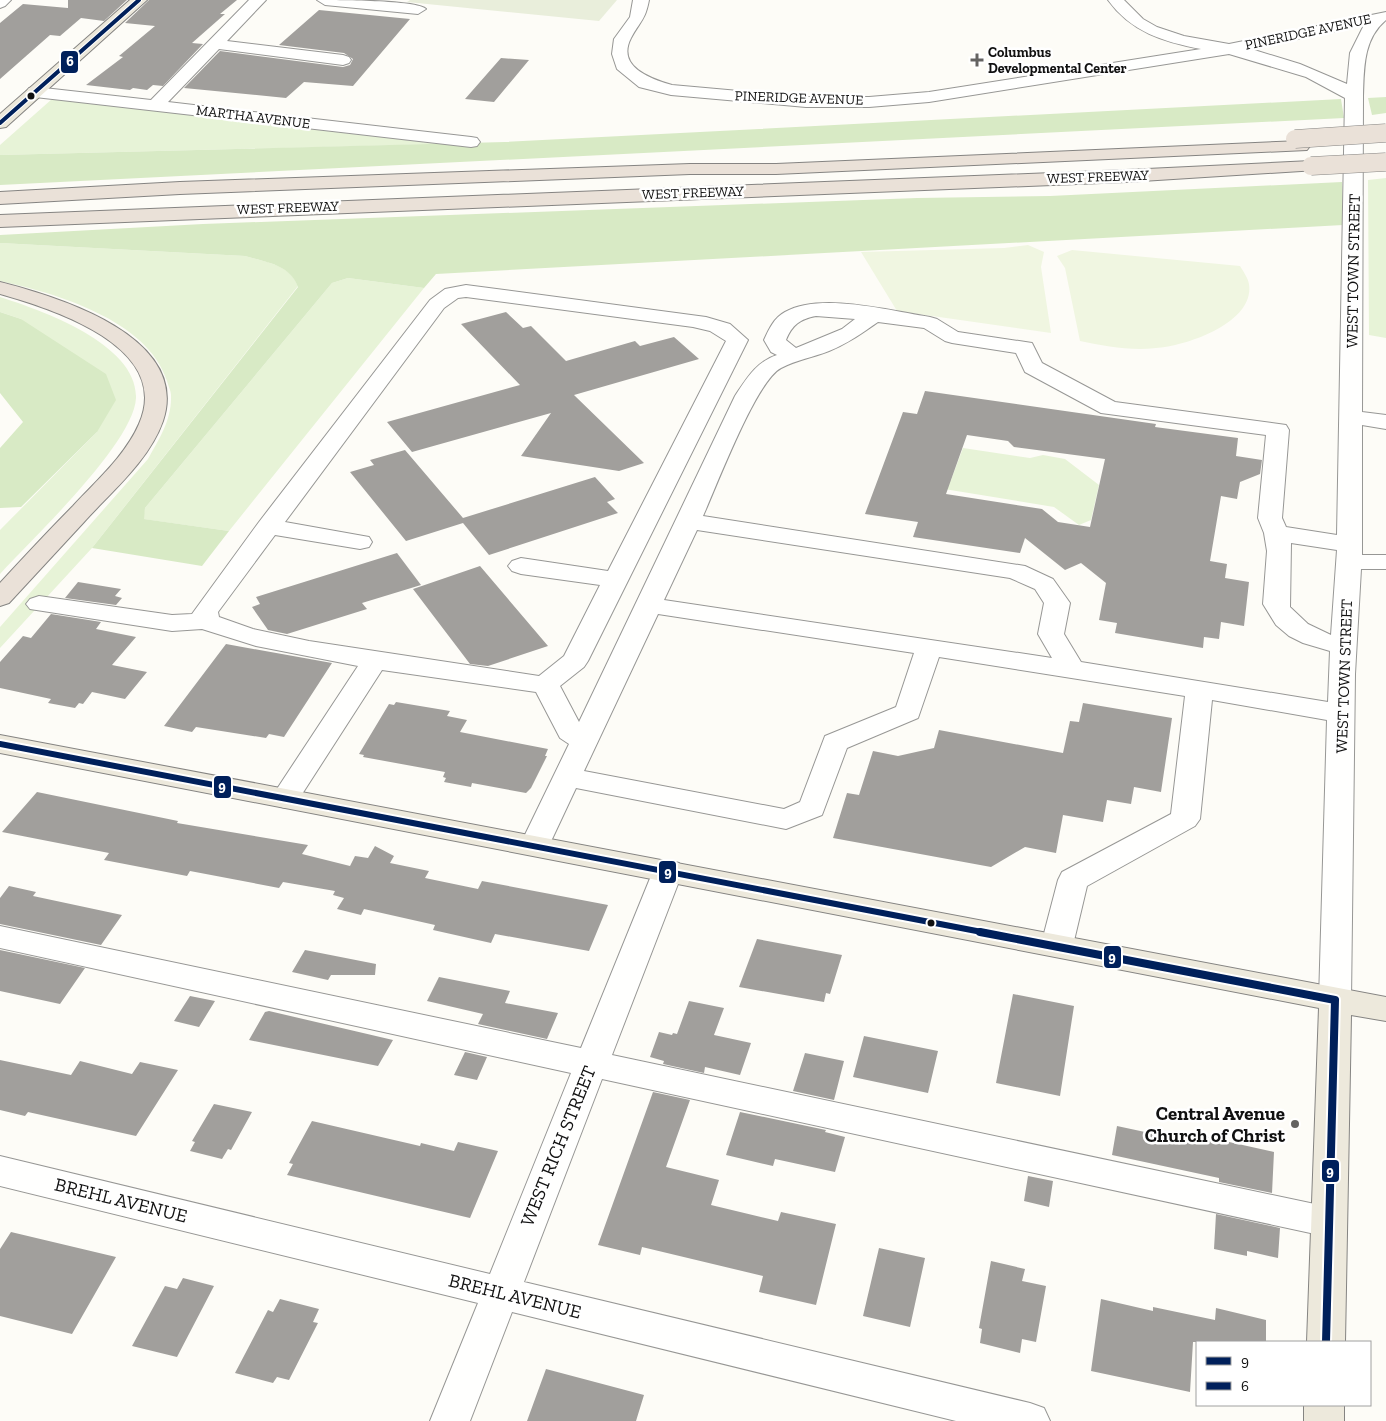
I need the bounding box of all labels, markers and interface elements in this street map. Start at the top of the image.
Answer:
street label: PINERIDGE AVENUE [1243,10,1373,54]
place label: Columbus Developmental Center [988,44,1127,77]
line badge: 6 [60,50,79,74]
text: 6 [66,53,74,70]
marker: Columbus Developmental Center [970,53,984,67]
street label: PINERIDGE AVENUE [734,87,864,109]
unlabelled marker [26,91,36,101]
street label: MARTHA AVENUE [195,102,311,132]
street label: WEST FREEWAY [1047,167,1150,187]
street label: WEST FREEWAY [642,183,745,203]
street label: WEST TOWN STREET [1342,194,1364,348]
street label: WEST FREEWAY [237,198,340,218]
street label: WEST TOWN STREET [1332,598,1356,754]
line badge: 9 [213,775,232,799]
text: 9 [218,778,226,795]
line badge: 9 [658,860,677,884]
text: 9 [664,864,672,881]
unlabelled marker [926,918,936,928]
line badge: 9 [1103,945,1122,969]
text: 9 [1108,949,1116,966]
street label: WEST RICH STREET [515,1062,601,1230]
place label: Central Avenue Church of Christ [1145,1102,1285,1147]
marker: Central Avenue Church of Christ [1289,1118,1301,1130]
line badge: 9 [1321,1159,1340,1183]
text: 9 [1326,1163,1334,1180]
street label: BREHL AVENUE [52,1172,190,1228]
street label: BREHL AVENUE [446,1268,584,1324]
legend [1196,1341,1371,1406]
text: 9 [1241,1352,1249,1370]
text: 6 [1241,1377,1249,1395]

